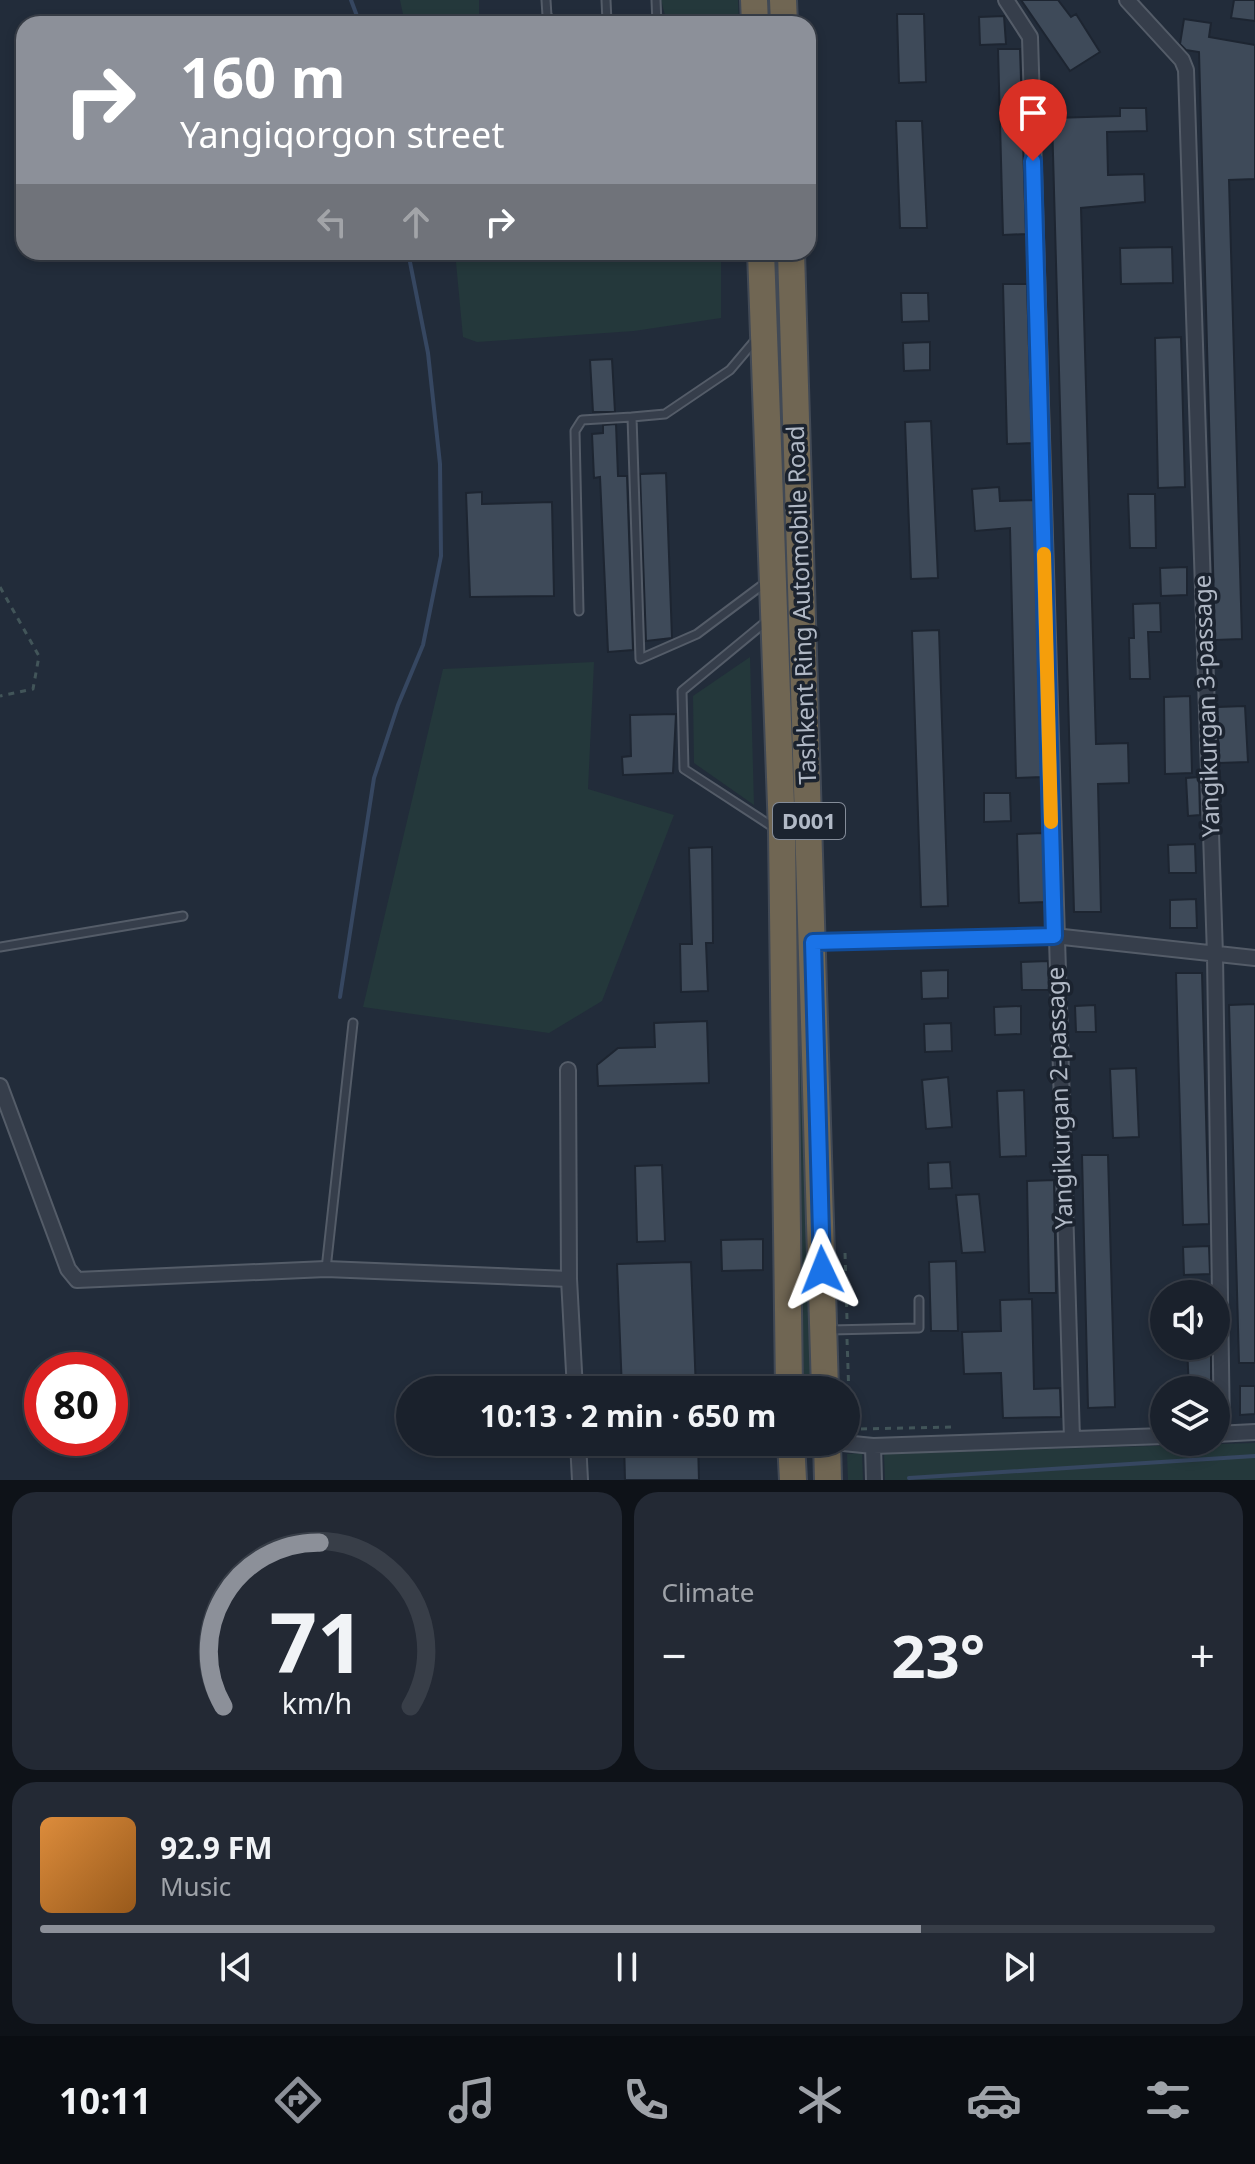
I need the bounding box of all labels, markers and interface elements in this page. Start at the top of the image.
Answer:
text: 160 m [180,38,345,114]
icon: right [48,48,152,152]
pin [999,79,1067,161]
icon: arrive [1011,91,1055,135]
text: Yangiqorgon street [180,110,504,159]
icon: left [310,200,354,244]
icon: ahead [394,200,438,244]
icon: right [478,200,522,244]
street label: Tashkent Ring Automobile Road [778,425,823,785]
street label: Yangikurgan 3-passage [1184,574,1227,838]
road number: D001 [773,803,845,839]
street label: Yangikurgan 2-passage [1037,966,1080,1230]
position arrow [780,1228,864,1312]
map controls [1150,1280,1230,1456]
button: sound [1150,1280,1230,1360]
speed limit sign: 80 [24,1352,128,1456]
button: layers [1150,1376,1230,1456]
text: 10:13 · 2 min · 650 m [480,1395,776,1436]
text: Climate [662,1574,754,1610]
text: 71 [269,1584,364,1697]
text: 23° [891,1614,985,1696]
text: − [662,1625,687,1685]
text: + [1190,1625,1215,1685]
text: km/h [282,1683,352,1722]
text: 92.9 FM [160,1827,272,1868]
text: Music [160,1868,231,1904]
icon: previous [214,1945,258,1989]
icon: pause [605,1945,649,1989]
icon: next [997,1945,1041,1989]
icon: directions [270,2072,326,2128]
icon: music [444,2072,500,2128]
icon: phone [618,2072,674,2128]
icon: climate [792,2072,848,2128]
icon: car [966,2072,1022,2128]
icon: filters [1140,2072,1196,2128]
text: 10:11 [59,2076,152,2125]

